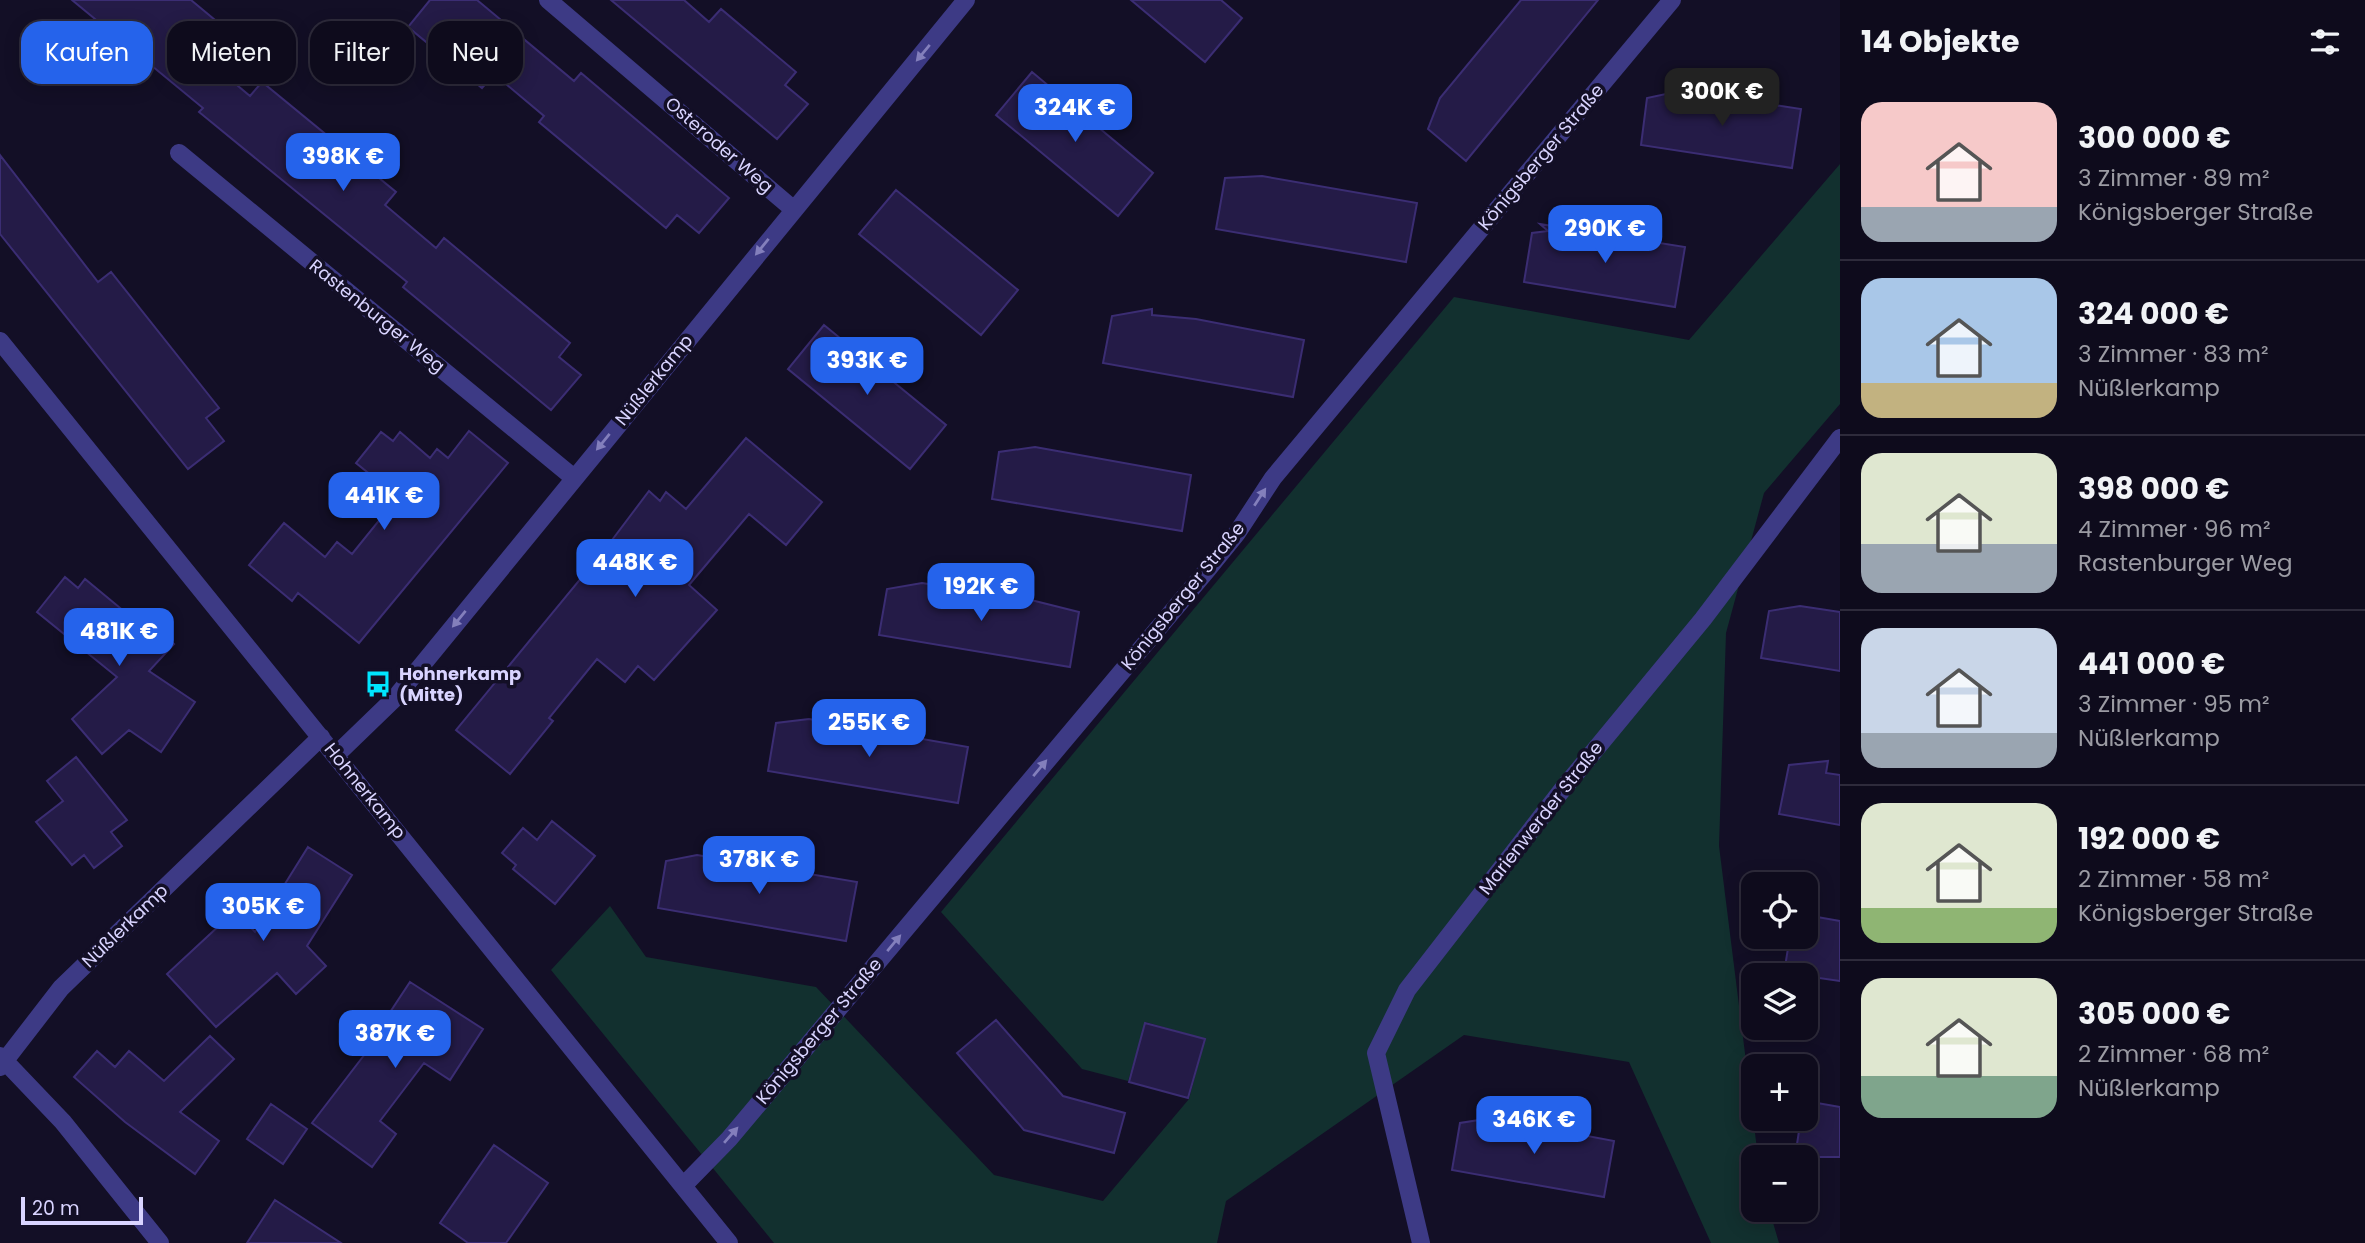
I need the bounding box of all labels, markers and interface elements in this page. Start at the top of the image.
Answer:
text: 14 Objekte [1861,20,2019,63]
chip: Kaufen [21,21,153,84]
chip: Mieten [167,21,296,84]
chip: Filter [310,21,414,84]
chip: Neu [428,21,523,84]
icon: filters [2306,23,2344,61]
one-way arrow [915,43,930,61]
pin: 300K € [1665,68,1779,128]
text: 300K € [1680,75,1764,107]
street label: Königsberger Straße [1472,78,1609,235]
pin: 324K € [1018,85,1132,144]
street label: Osteroder Weg [660,91,779,198]
text: 324K € [1034,91,1116,123]
text: 300 000 € [2078,116,2231,159]
icon: home [1917,130,2001,214]
pin: 398K € [286,134,400,193]
text: 398K € [302,140,384,172]
text: 3 Zimmer · 89 m² [2078,162,2270,194]
text: Königsberger Straße [2078,196,2313,228]
pin: 290K € [1548,205,1662,265]
text: 290K € [1564,212,1646,244]
one-way arrow [755,238,770,256]
street label: Rastenburger Weg [304,253,450,378]
text: 324 000 € [2078,292,2229,335]
icon: home [1917,306,2001,390]
street label: Nüßlerkamp [609,329,698,431]
pin: 393K € [810,338,924,397]
text: 3 Zimmer · 83 m² [2078,338,2269,370]
text: 393K € [826,344,908,376]
text: Nüßlerkamp [2078,372,2220,404]
one-way arrow [596,434,611,451]
text: 398 000 € [2078,467,2229,510]
pin: 441K € [327,472,441,532]
text: 441K € [344,479,424,511]
icon: home [1917,481,2001,565]
one-way arrow [1254,487,1267,507]
text: 4 Zimmer · 96 m² [2078,513,2271,545]
street label: Königsberger Straße [1115,516,1250,675]
pin: 448K € [578,540,692,599]
text: 448K € [592,546,678,578]
text: Rastenburger Weg [2078,547,2293,579]
pin: 192K € [924,564,1038,623]
text: 192K € [943,570,1019,602]
pin: 481K € [62,608,176,668]
one-way arrow [452,609,467,627]
text: 481K € [80,615,158,647]
text: 441 000 € [2078,642,2225,685]
icon: home [1917,656,2001,740]
place label: Hohnerkamp (Mitte) [399,661,521,707]
bus stop icon: Hohnerkamp (Mitte) [363,669,393,699]
text: 3 Zimmer · 95 m² [2078,688,2270,720]
pin: 255K € [812,700,926,759]
text: 255K € [828,706,910,738]
text: Nüßlerkamp [2078,722,2220,754]
street label: Marienwerder Straße [1473,736,1608,900]
street label: Hohnerkamp [319,737,412,844]
one-way arrow [1032,760,1047,777]
text: 192 000 € [2078,817,2220,860]
icon: home [1917,831,2001,915]
pin: 378K € [702,836,816,896]
text: 378K € [719,843,799,875]
text: 2 Zimmer · 58 m² [2078,863,2269,895]
map controls [1741,872,1818,1222]
button: locate [1741,872,1818,949]
street label: Nüßlerkamp [76,878,173,973]
pin: 305K € [206,884,320,943]
text: 305K € [221,890,305,922]
text: Königsberger Straße [2078,897,2313,929]
one-way arrow [886,934,901,952]
street label: Königsberger Straße [750,952,887,1109]
button: layers [1741,963,1818,1040]
text: 305 000 € [2078,992,2231,1035]
icon: home [1917,1006,2001,1090]
pin: 387K € [338,1010,452,1070]
text: 387K € [355,1017,435,1049]
text: 2 Zimmer · 68 m² [2078,1038,2269,1070]
button: + [1741,1054,1818,1131]
text: Nüßlerkamp [2078,1072,2220,1104]
pin: 346K € [1477,1096,1591,1156]
text: 346K € [1492,1103,1576,1135]
one-way arrow [723,1127,739,1144]
button: − [1741,1145,1818,1222]
scale bar [21,1194,144,1226]
text: 20 m [32,1195,80,1222]

